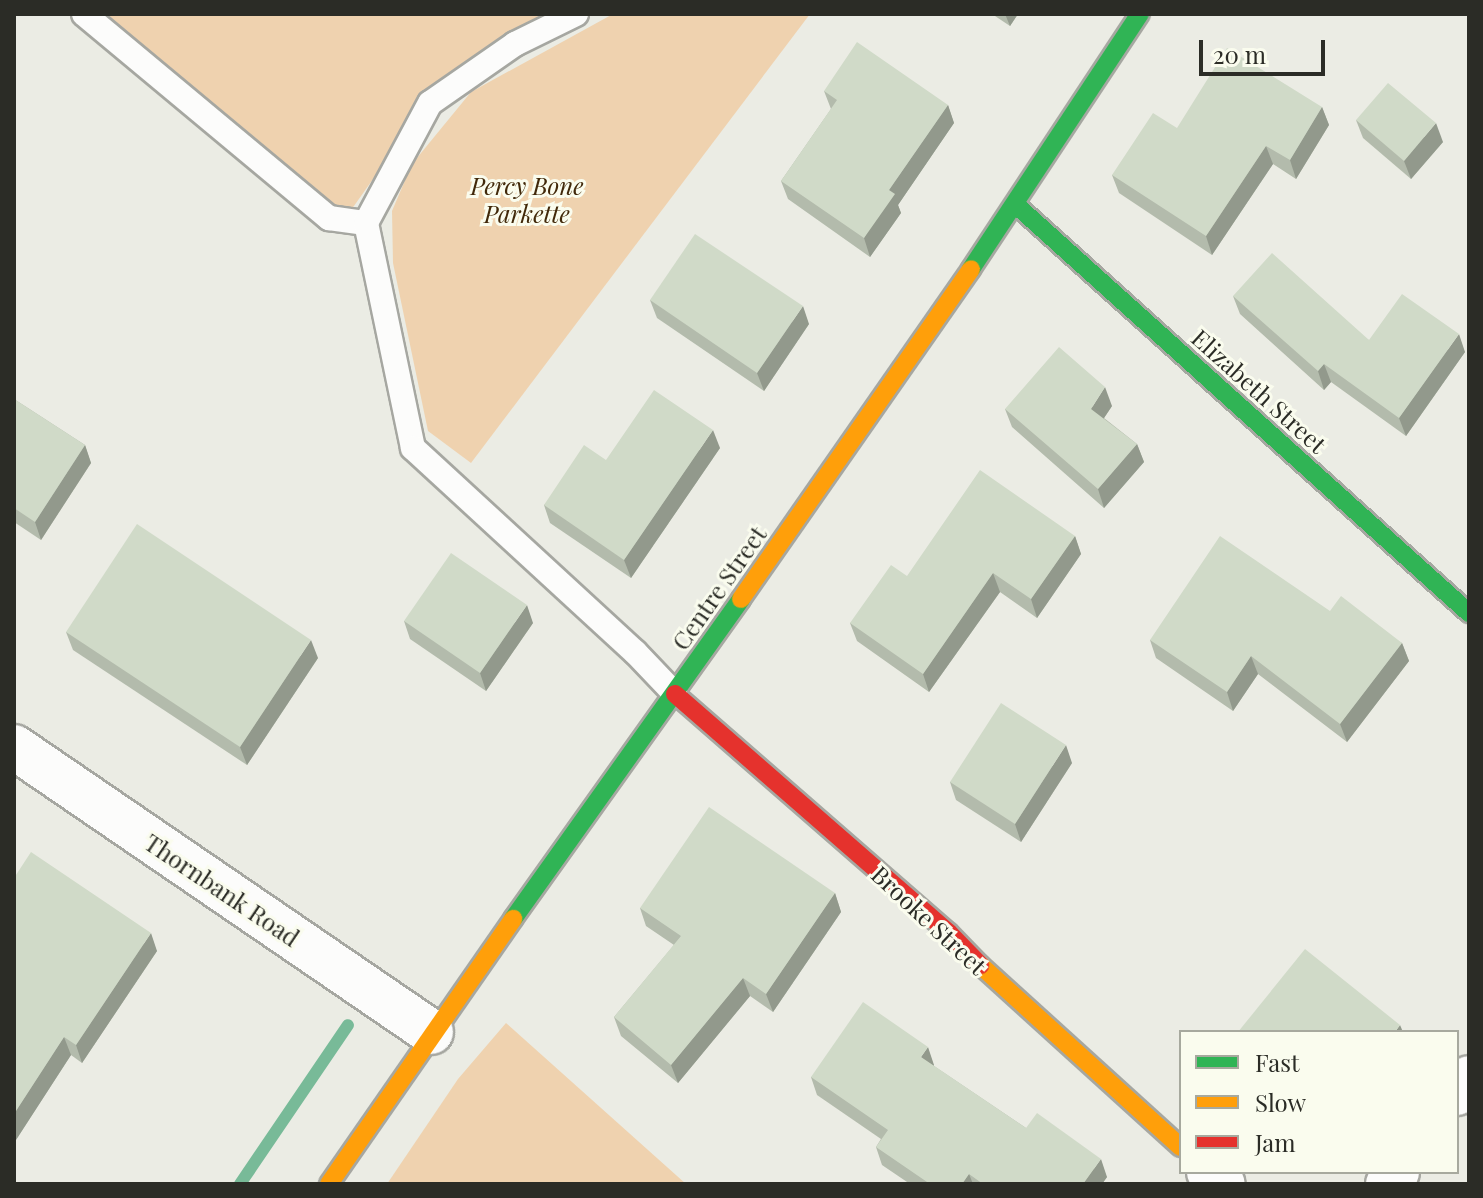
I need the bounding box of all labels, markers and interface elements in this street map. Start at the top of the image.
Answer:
scale bar [1203,24,1329,74]
text: 20 m [1213,38,1266,70]
park label: Percy Bone Parkette [470,172,584,228]
street label: Elizabeth Street [1186,323,1332,459]
street label: Centre Street [666,521,772,655]
street label: Thornbank Road [139,828,305,952]
street label: Brooke Street [866,860,992,980]
legend [1179,1030,1459,1174]
text: Fast [1255,1046,1300,1078]
text: Slow [1255,1086,1306,1118]
text: Jam [1255,1126,1296,1158]

